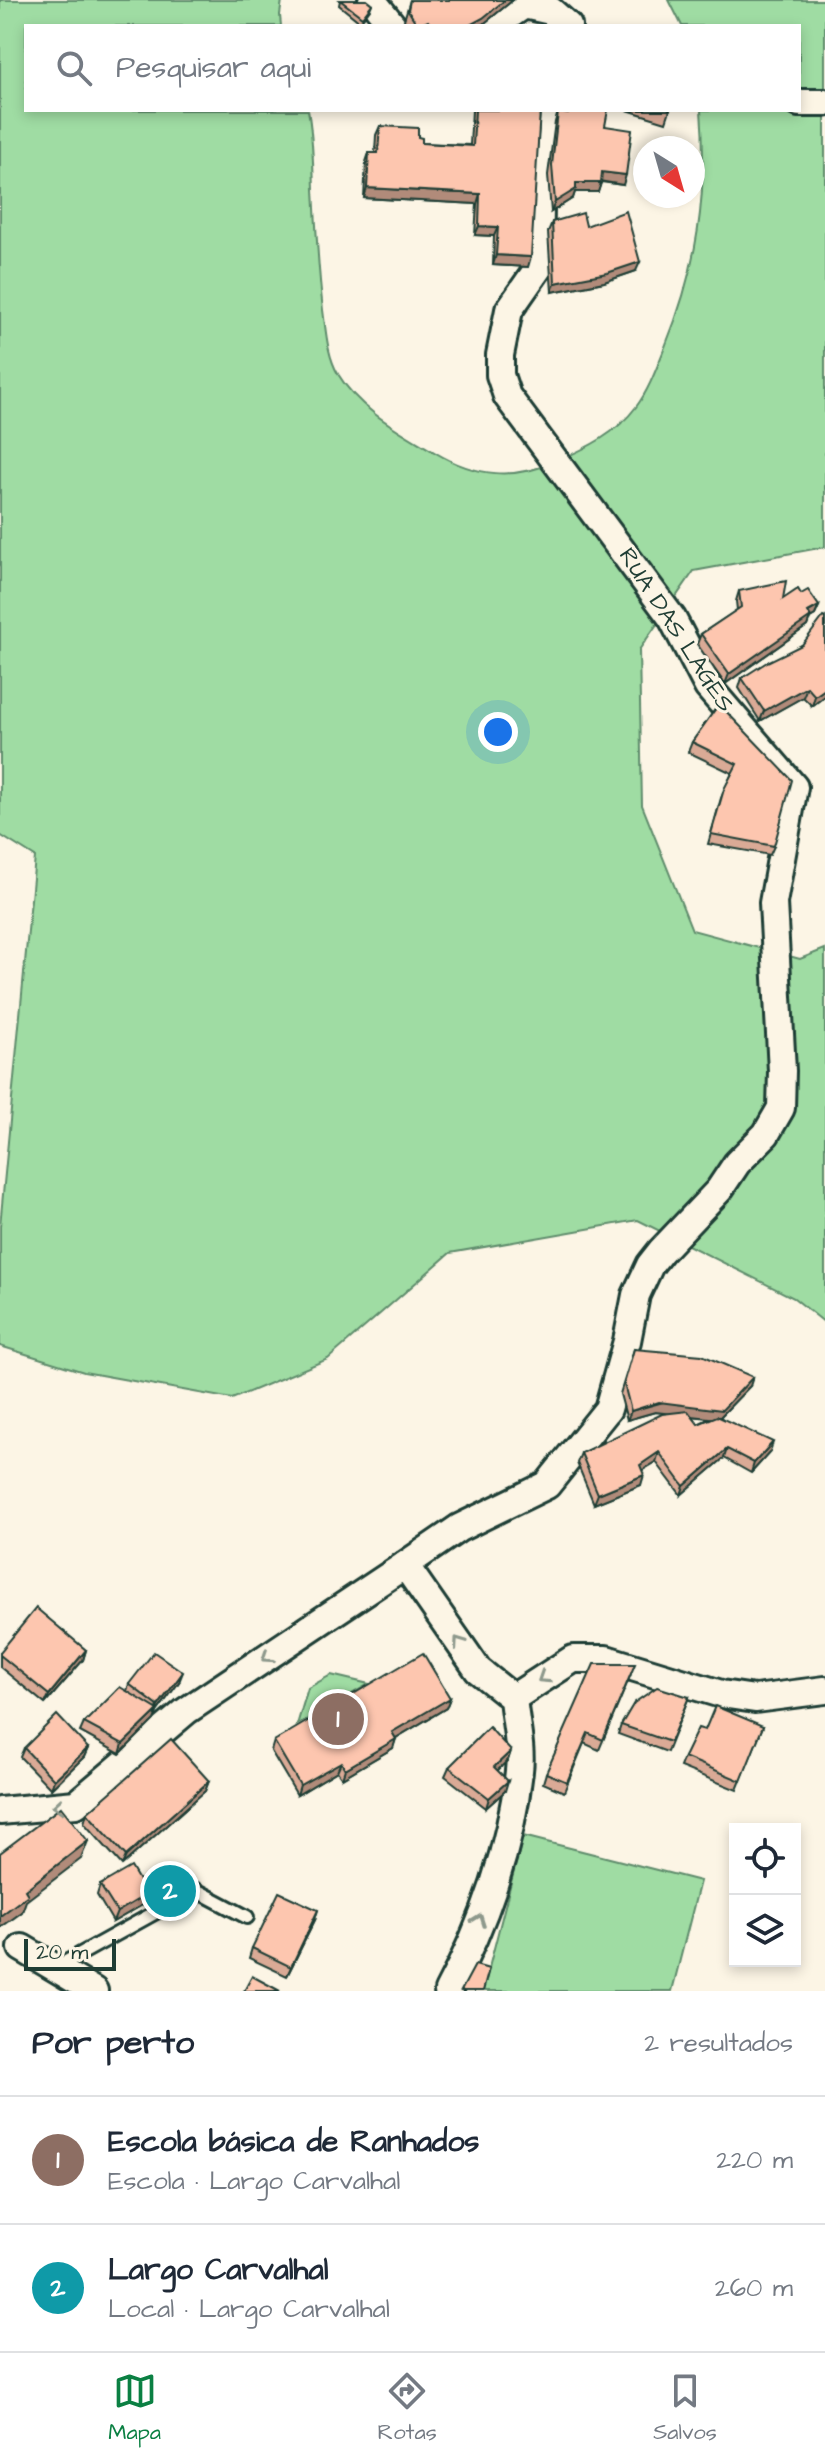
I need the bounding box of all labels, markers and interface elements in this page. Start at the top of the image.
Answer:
search box [24,24,801,112]
icon: search [52,46,96,90]
text: Pesquisar aqui [116,47,311,89]
north arrow [633,136,705,208]
street label: RUA DAS LAGES [610,541,742,719]
your location [478,712,518,752]
one-way arrow [454,1637,469,1651]
one-way arrow [262,1647,276,1662]
one-way arrow [537,1669,551,1684]
pin: 1 [312,1689,364,1749]
one-way arrow [51,1797,64,1814]
map controls [729,1823,801,1967]
button: locate [729,1823,801,1895]
pin: 2 [144,1861,196,1921]
button: layers [729,1895,801,1967]
one-way arrow [470,1914,486,1928]
scale bar [24,1935,116,1971]
text: 20 m [36,1937,88,1968]
text: Por perto [32,2019,194,2067]
text: 2 resultados [644,2025,793,2061]
text: Escola básica de Ranhados [108,2121,479,2163]
text: 1 [56,2142,60,2178]
text: 220 m [716,2142,793,2178]
text: Escola · Largo Carvalhal [108,2163,400,2199]
text: Largo Carvalhal [108,2249,328,2291]
text: 2 [51,2270,65,2306]
text: 260 m [715,2270,793,2306]
text: Local · Largo Carvalhal [108,2291,390,2327]
tab: Mapa [108,2369,161,2448]
tab: Rotas [378,2369,437,2448]
tab: Salvos [653,2369,717,2448]

